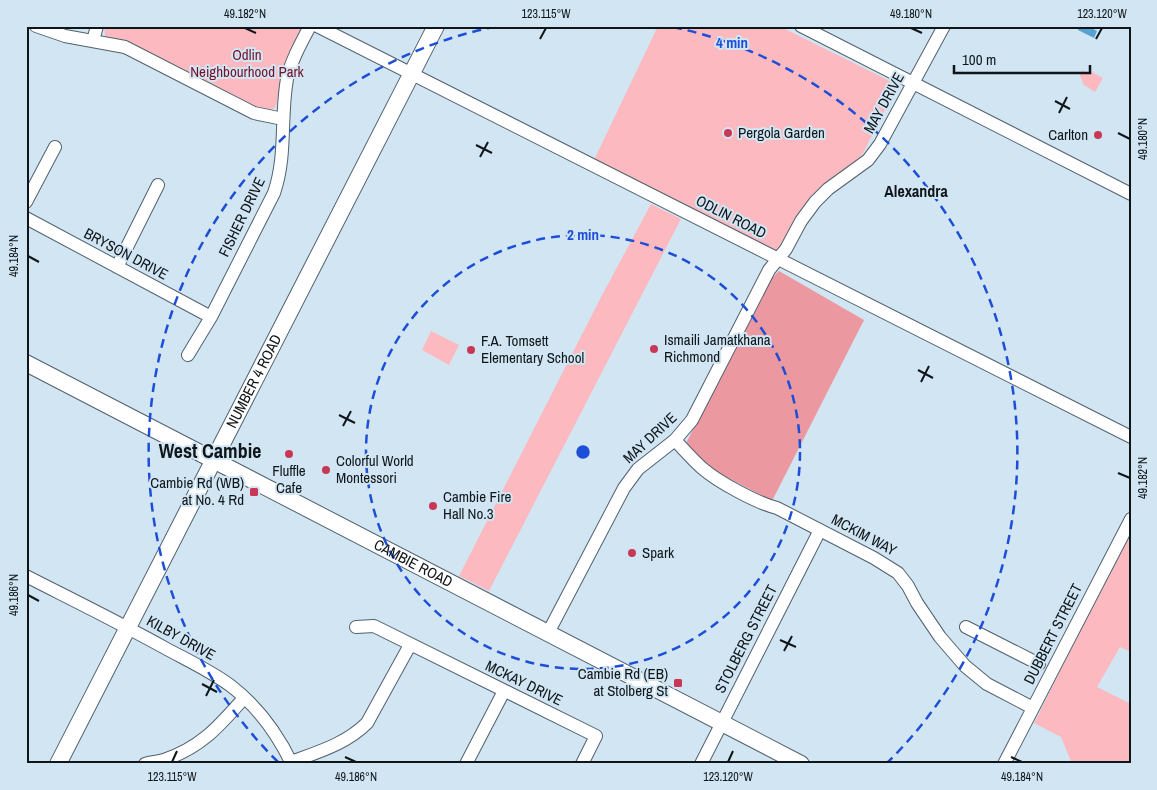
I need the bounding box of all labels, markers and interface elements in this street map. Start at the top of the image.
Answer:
text: 49.182°N [224,6,266,22]
text: 123.115°W [522,6,571,22]
text: 49.180°N [890,6,932,22]
text: 123.120°W [1077,6,1128,22]
text: 4 min [716,32,748,53]
scale bar [954,42,1091,74]
park label: Odlin Neighbourhood Park [190,44,305,82]
text: 100 m [962,49,996,70]
street label: MAY DRIVE [858,69,909,137]
text: 49.180°N [1135,118,1151,160]
place label: Pergola Garden [738,122,825,143]
place label: Carlton [1048,124,1088,145]
marker: Pergola Garden [722,127,734,139]
marker: Carlton [1092,129,1104,141]
street label: FISHER DRIVE [213,173,270,260]
district label: Alexandra [884,180,948,202]
street label: ODLIN ROAD [692,190,770,243]
street label: BRYSON DRIVE [80,223,172,285]
text: 2 min [567,224,599,245]
text: 49.184°N [6,235,22,277]
place label: Ismaili Jamatkhana Richmond [664,329,771,367]
street label: NUMBER 4 ROAD [221,330,286,432]
place label: F.A. Tomsett Elementary School [481,330,584,368]
marker: Ismaili Jamatkhana Richmond [648,343,660,355]
marker: F.A. Tomsett Elementary School [465,344,477,356]
street label: MAY DRIVE [618,407,681,468]
district label: West Cambie [159,437,261,464]
centre of rings [574,443,592,461]
marker: Fluffle Cafe [283,448,295,460]
place label: Colorful World Montessori [336,450,414,488]
text: 49.182°N [1135,457,1151,499]
place label: Fluffle Cafe [272,460,306,498]
marker: Colorful World Montessori [320,464,332,476]
place label: Cambie Rd (WB) at No. 4 Rd [150,472,244,510]
marker: Cambie Rd (WB) at No. 4 Rd [248,486,260,498]
place label: Cambie Fire Hall No.3 [443,486,512,524]
marker: Cambie Fire Hall No.3 [427,500,439,512]
street label: MCKIM WAY [828,509,901,561]
street label: CAMBIE ROAD [370,534,457,592]
place label: Spark [642,542,675,563]
marker: Spark [626,547,638,559]
text: 49.186°N [6,574,22,616]
street label: DUBBERT STREET [1018,579,1087,688]
street label: STOLBERG STREET [709,581,782,696]
street label: KILBY DRIVE [143,610,219,665]
street label: MCKAY DRIVE [482,655,566,710]
place label: Cambie Rd (EB) at Stolberg St [578,663,669,701]
marker: Cambie Rd (EB) at Stolberg St [672,677,684,689]
text: 123.115°W [148,769,197,785]
text: 49.186°N [335,769,377,785]
text: 123.120°W [703,769,754,785]
text: 49.184°N [1001,769,1043,785]

